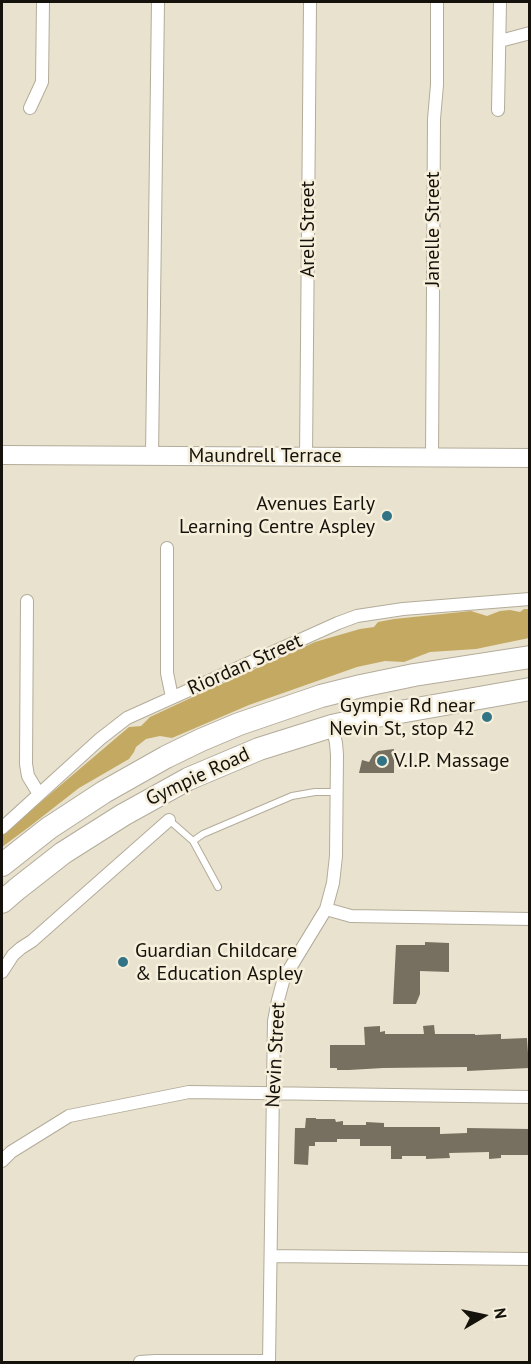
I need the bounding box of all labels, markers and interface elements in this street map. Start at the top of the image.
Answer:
street label: Janelle Street [421,171,445,287]
street label: Arell Street [296,181,320,277]
street label: Maundrell Terrace [188,444,342,468]
place label: Avenues Early Learning Centre Aspley [179,492,375,539]
marker: Avenues Early Learning Centre Aspley [380,509,394,523]
street label: Riordan Street [184,629,306,701]
place label: Gympie Rd near Nevin St, stop 42 [329,694,475,741]
marker: Gympie Rd near Nevin St, stop 42 [480,710,494,724]
street label: Gympie Road [142,742,254,812]
place label: V.I.P. Massage [394,749,509,773]
marker: V.I.P. Massage [375,754,389,768]
place label: Guardian Childcare & Education Aspley [135,939,303,986]
marker: Guardian Childcare & Education Aspley [116,955,130,969]
street label: Nevin Street [261,1002,291,1108]
north arrow [453,1286,513,1346]
text: N [490,1306,511,1320]

